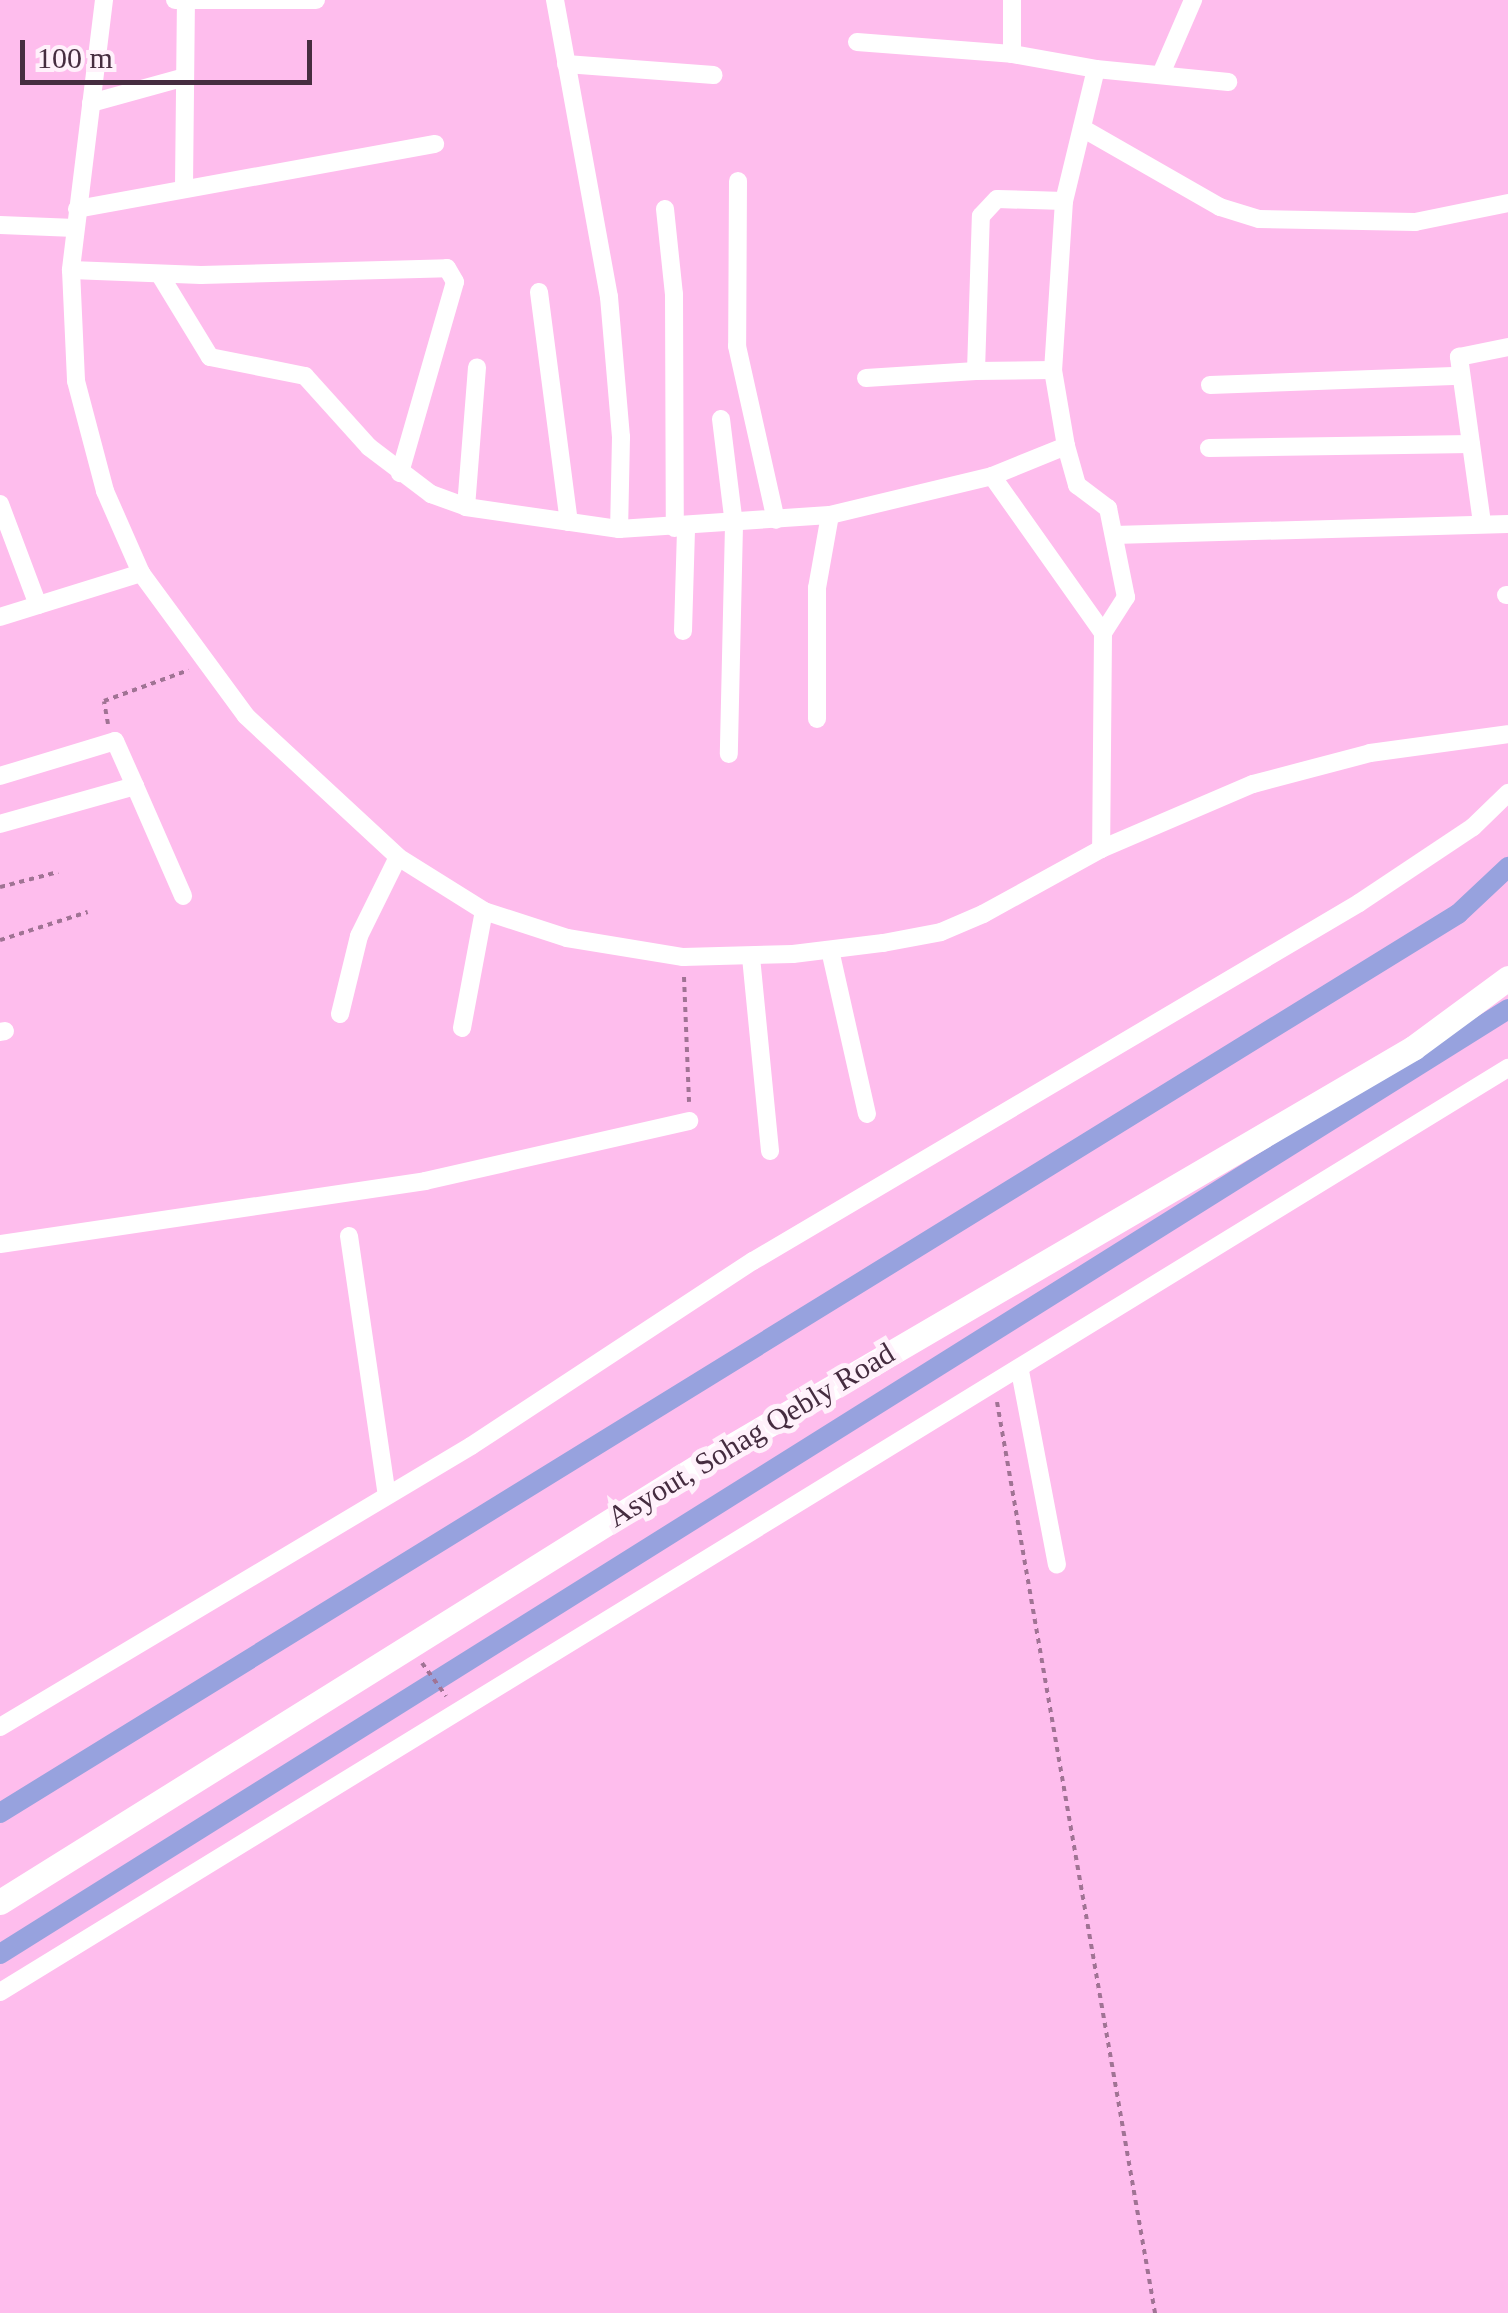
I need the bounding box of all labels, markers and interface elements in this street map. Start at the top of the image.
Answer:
scale bar [25,20,318,82]
text: 100 m [37,41,113,74]
street label: Asyout, Sohag Qebly Road [601,1335,901,1535]

